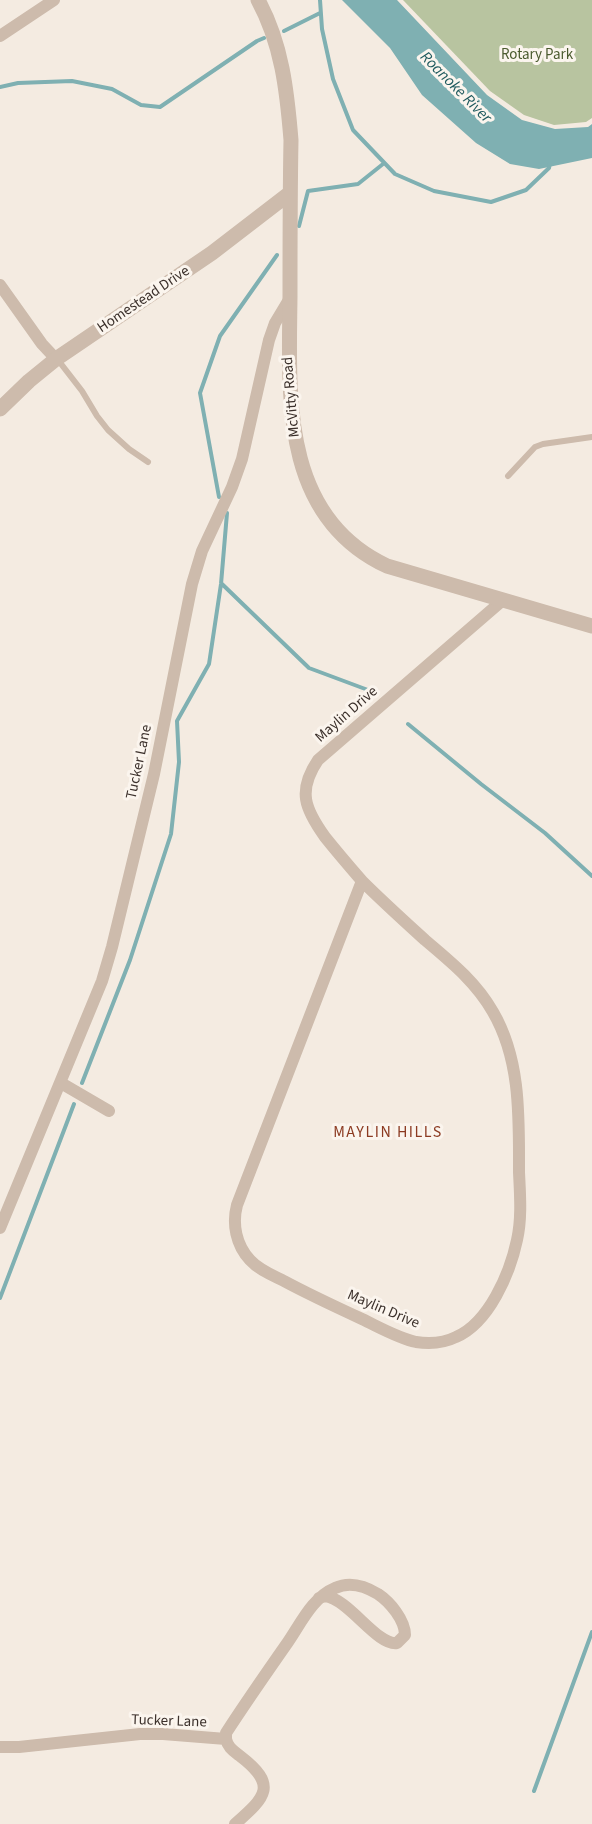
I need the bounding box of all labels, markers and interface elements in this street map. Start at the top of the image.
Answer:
park label: Rotary Park [501,47,573,65]
water label: Roanoke River [415,48,495,128]
street label: Homestead Drive [95,263,193,337]
street label: McVitty Road [280,356,304,438]
street label: Maylin Drive [312,683,382,747]
street label: Tucker Lane [123,723,157,801]
district label: MAYLIN HILLS [333,1123,443,1143]
street label: Maylin Drive [344,1287,422,1333]
street label: Tucker Lane [131,1712,207,1732]

